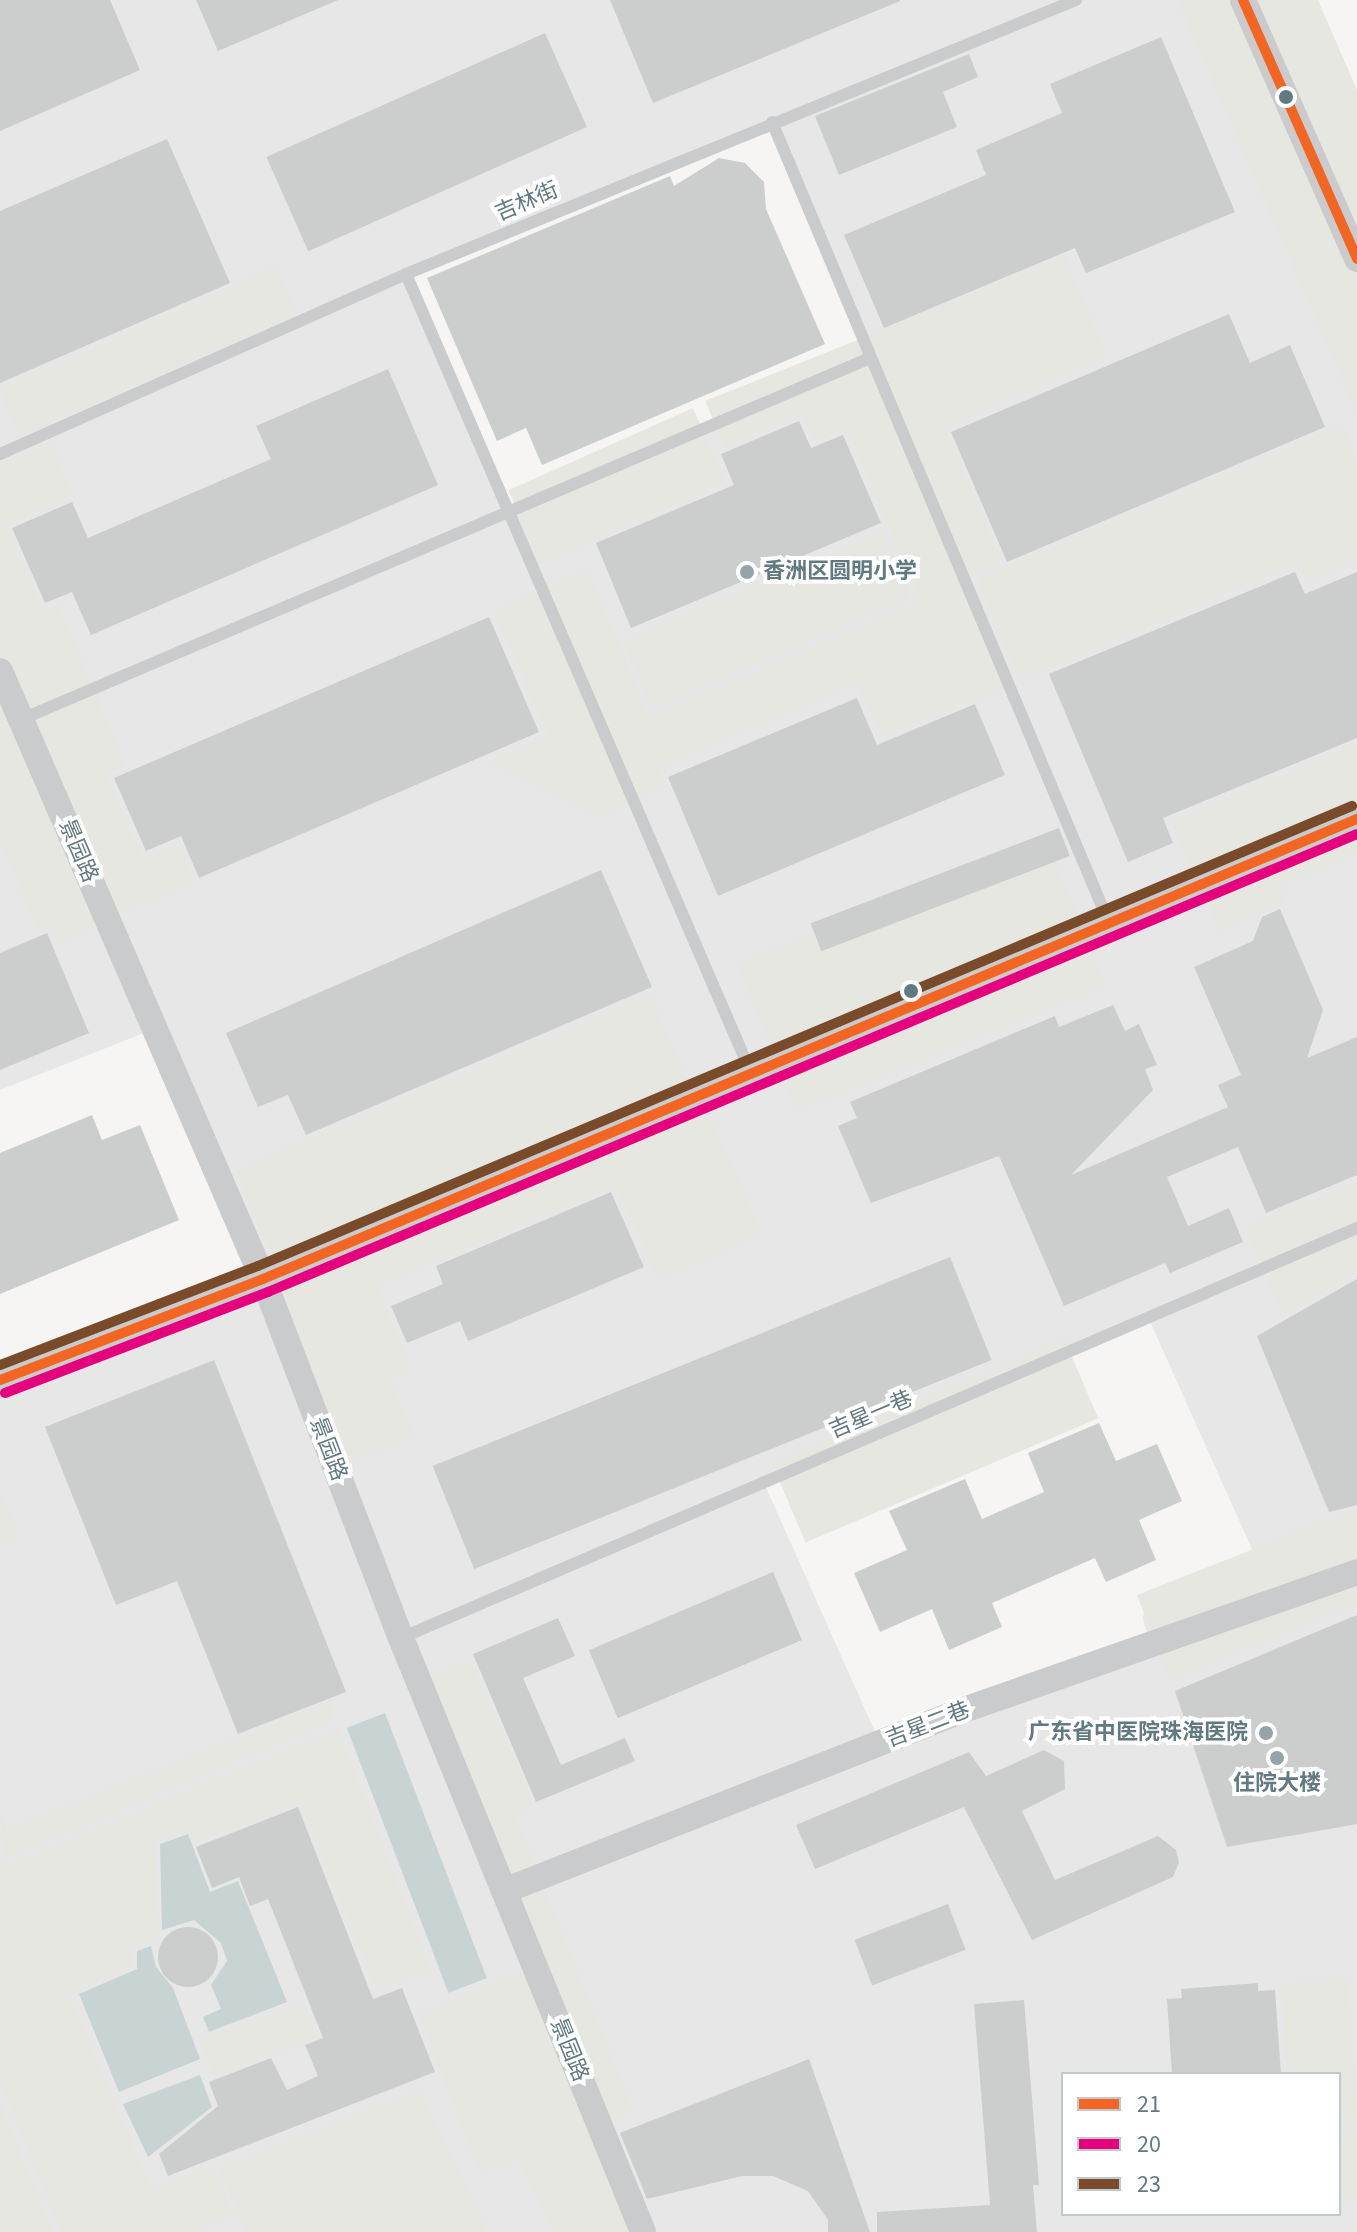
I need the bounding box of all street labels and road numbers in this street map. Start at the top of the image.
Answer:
street label: 吉林街 [491,177,563,227]
street label: 景园路 [53,815,103,887]
street label: 吉星一巷 [825,1386,917,1444]
street label: 景园路 [304,1413,352,1485]
street label: 吉星二巷 [882,1697,974,1753]
street label: 景园路 [544,2014,594,2086]

